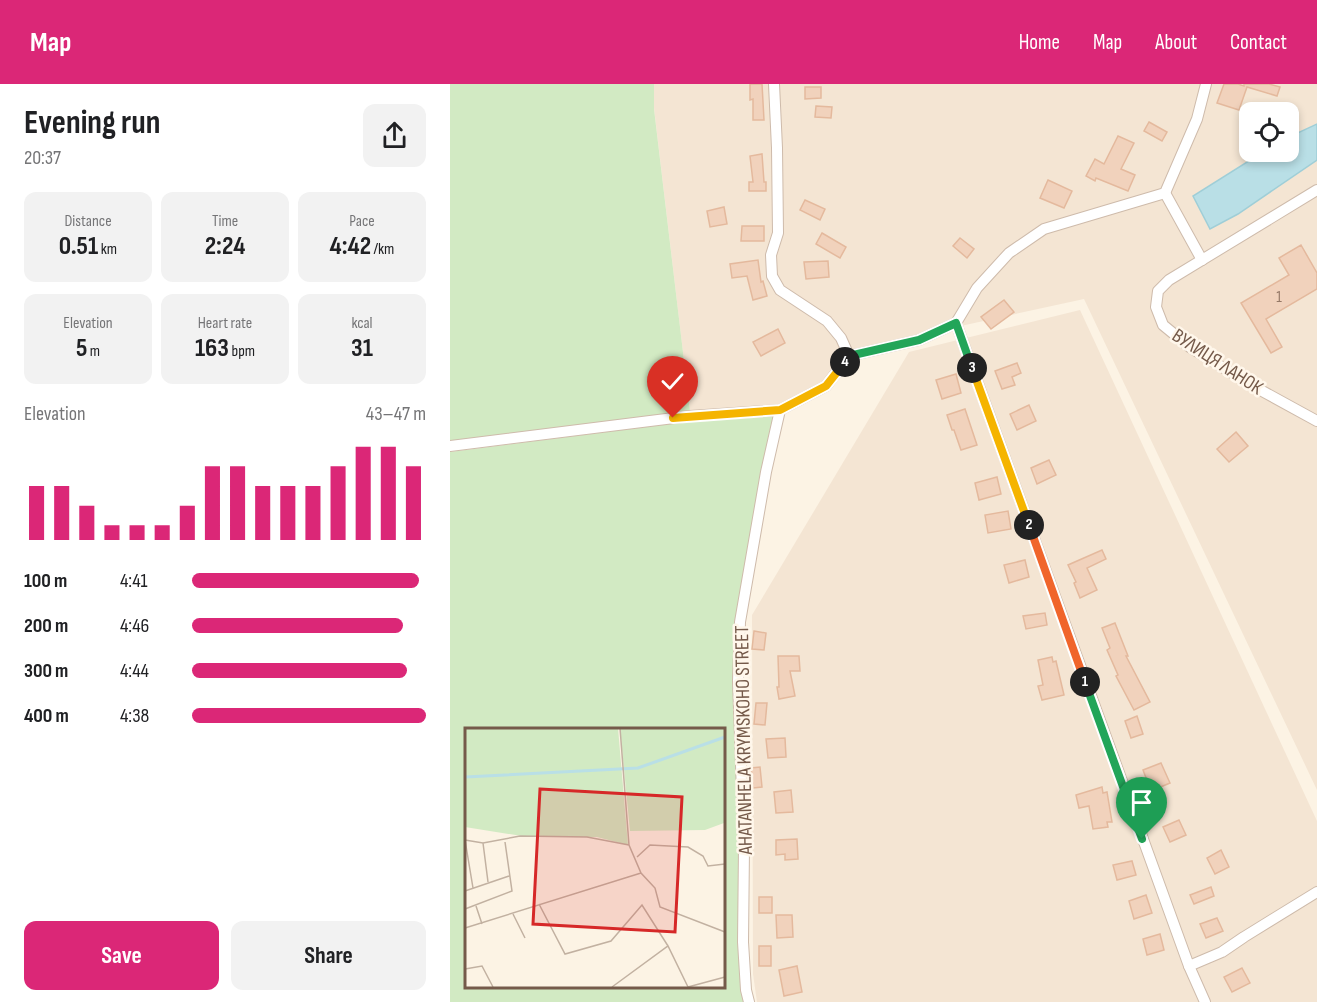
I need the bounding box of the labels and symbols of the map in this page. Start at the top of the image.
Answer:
house number: 1 [1276,288,1282,307]
street label: ВУЛИЦЯ ЛАНОК [1167,324,1267,400]
pin: 4 [830,347,860,377]
pin: 3 [957,353,987,383]
pin [647,356,698,418]
pin: 2 [1014,510,1044,540]
street label: AHATANHELA KRYMSKOHO STREET [730,625,758,856]
pin: 1 [1070,667,1100,697]
inset map [465,728,724,987]
pin [1116,777,1167,839]

